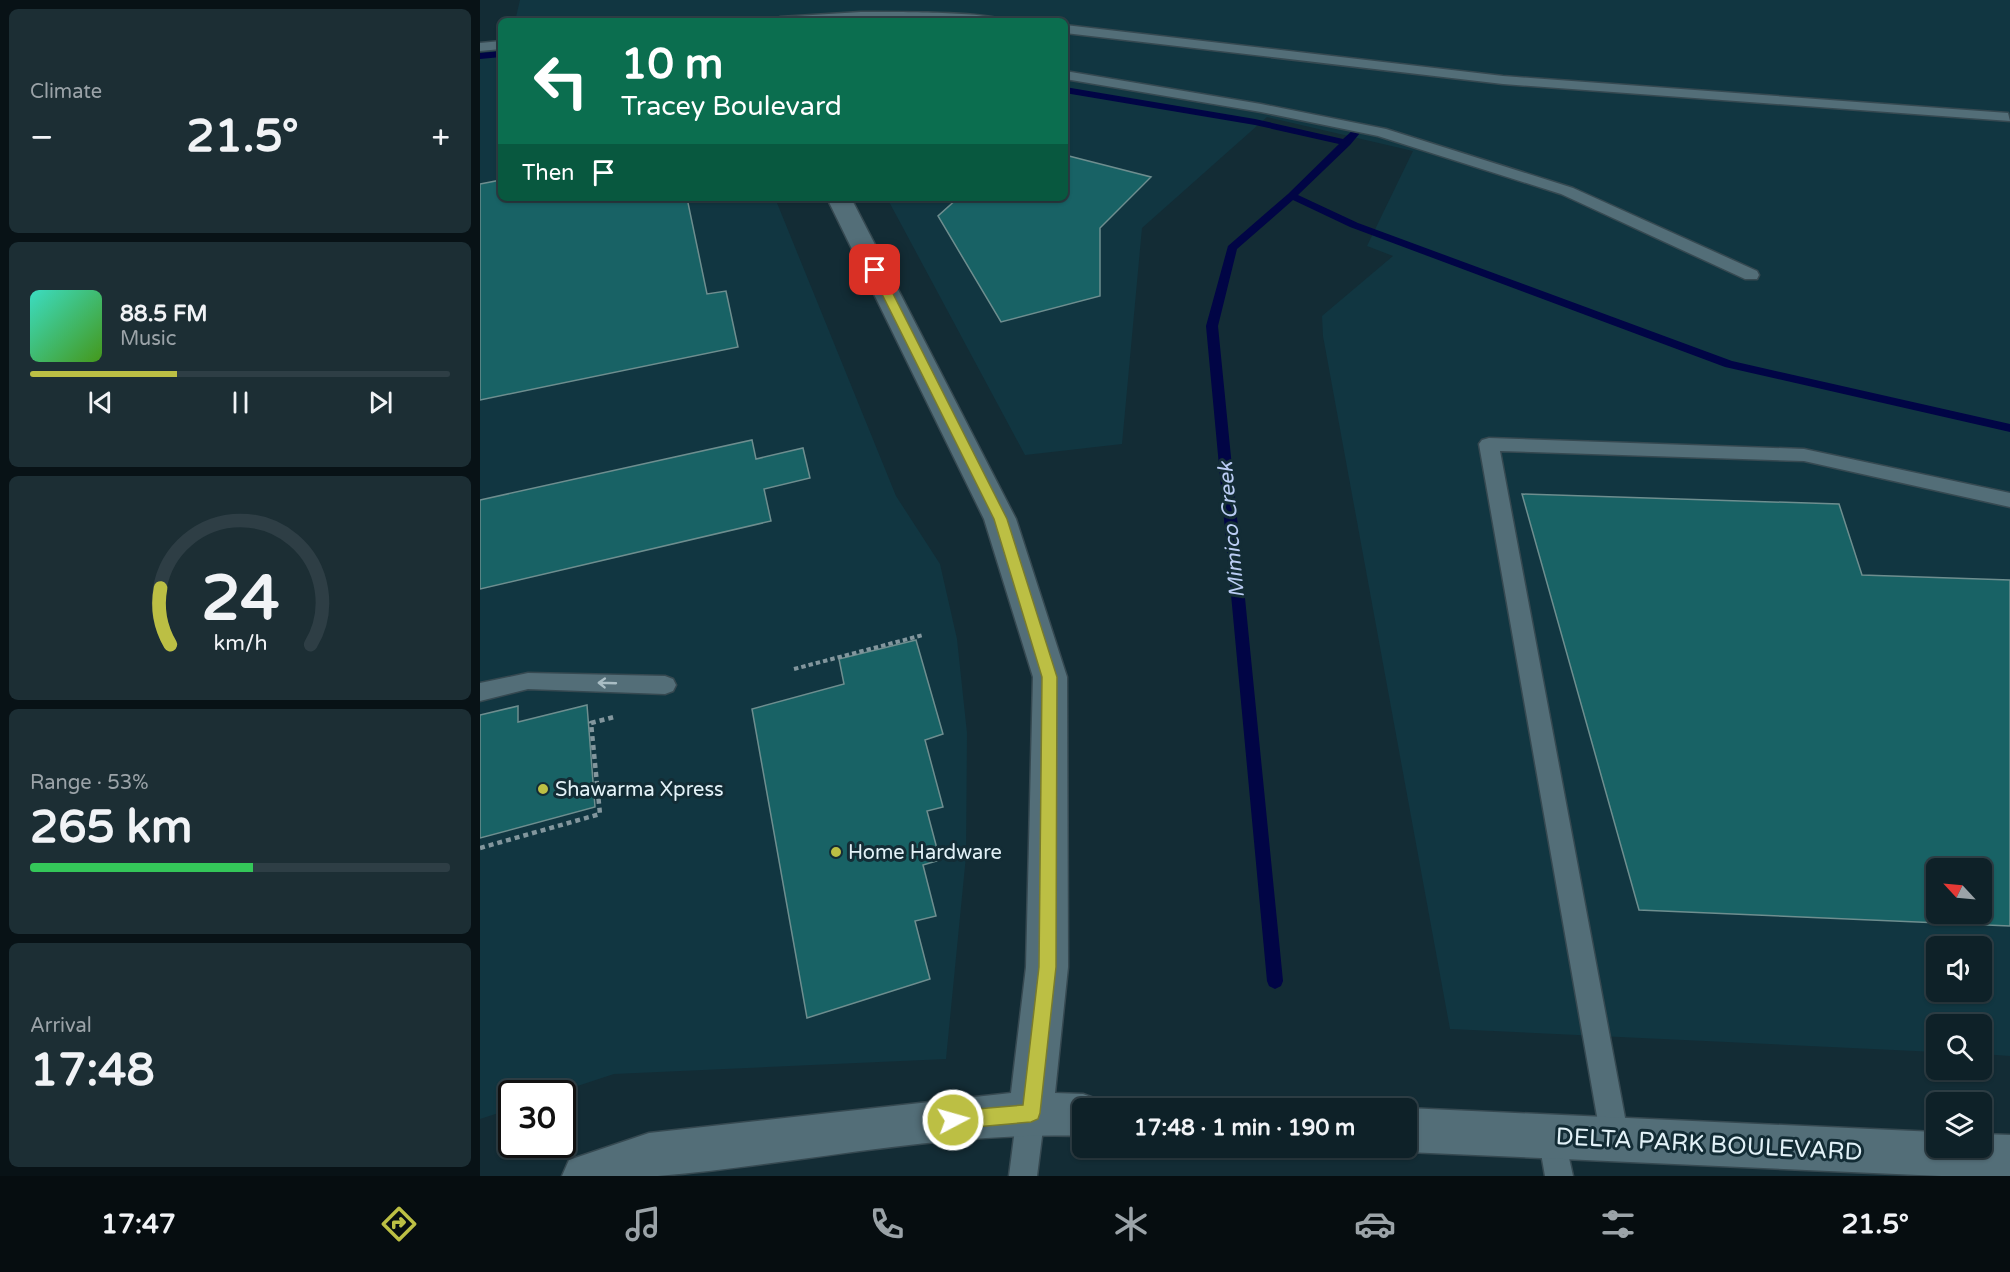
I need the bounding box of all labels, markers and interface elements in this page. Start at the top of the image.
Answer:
text: 10 m [621,39,723,90]
icon: left [522,42,600,120]
text: Climate [30,80,102,104]
text: Tracey Boulevard [621,90,842,123]
text: 21.5° [186,110,299,164]
text: − [30,118,54,157]
text: + [431,118,450,157]
icon: arrive [587,156,620,189]
text: Then [522,160,575,186]
pin [849,244,900,295]
icon: arrive [858,253,891,286]
text: 88.5 FM [120,301,208,327]
text: Music [120,327,176,351]
icon: previous [84,386,117,419]
icon: pause [224,386,257,419]
icon: next [364,386,397,419]
water label: Mimico Creek [1213,459,1250,599]
text: 24 [201,562,279,637]
text: km/h [213,630,267,656]
one-way arrow [597,678,617,689]
text: Range · 53% [30,771,149,795]
place label: Shawarma Xpress [555,778,724,802]
marker: Shawarma Xpress [536,782,550,796]
text: 265 km [30,801,192,855]
place label: Home Hardware [848,841,1002,865]
marker: Home Hardware [829,845,843,859]
north arrow [1926,858,1992,924]
map controls [1926,858,1992,1158]
button: sound [1926,936,1992,1002]
text: Arrival [30,1014,92,1038]
button: search [1926,1014,1992,1080]
text: 17:48 [30,1044,155,1098]
speed limit sign: 30 [498,1080,576,1158]
position arrow [921,1088,985,1152]
button: layers [1926,1092,1992,1158]
text: 17:48 · 1 min · 190 m [1134,1115,1355,1141]
street label: DELTA PARK BOULEVARD [1555,1122,1863,1167]
icon: directions [378,1203,420,1245]
icon: music [622,1203,664,1245]
icon: phone [866,1203,908,1245]
icon: climate [1110,1203,1152,1245]
icon: car [1354,1203,1396,1245]
icon: filters [1597,1203,1639,1245]
text: 17:47 [101,1208,176,1241]
text: 21.5° [1841,1208,1909,1241]

